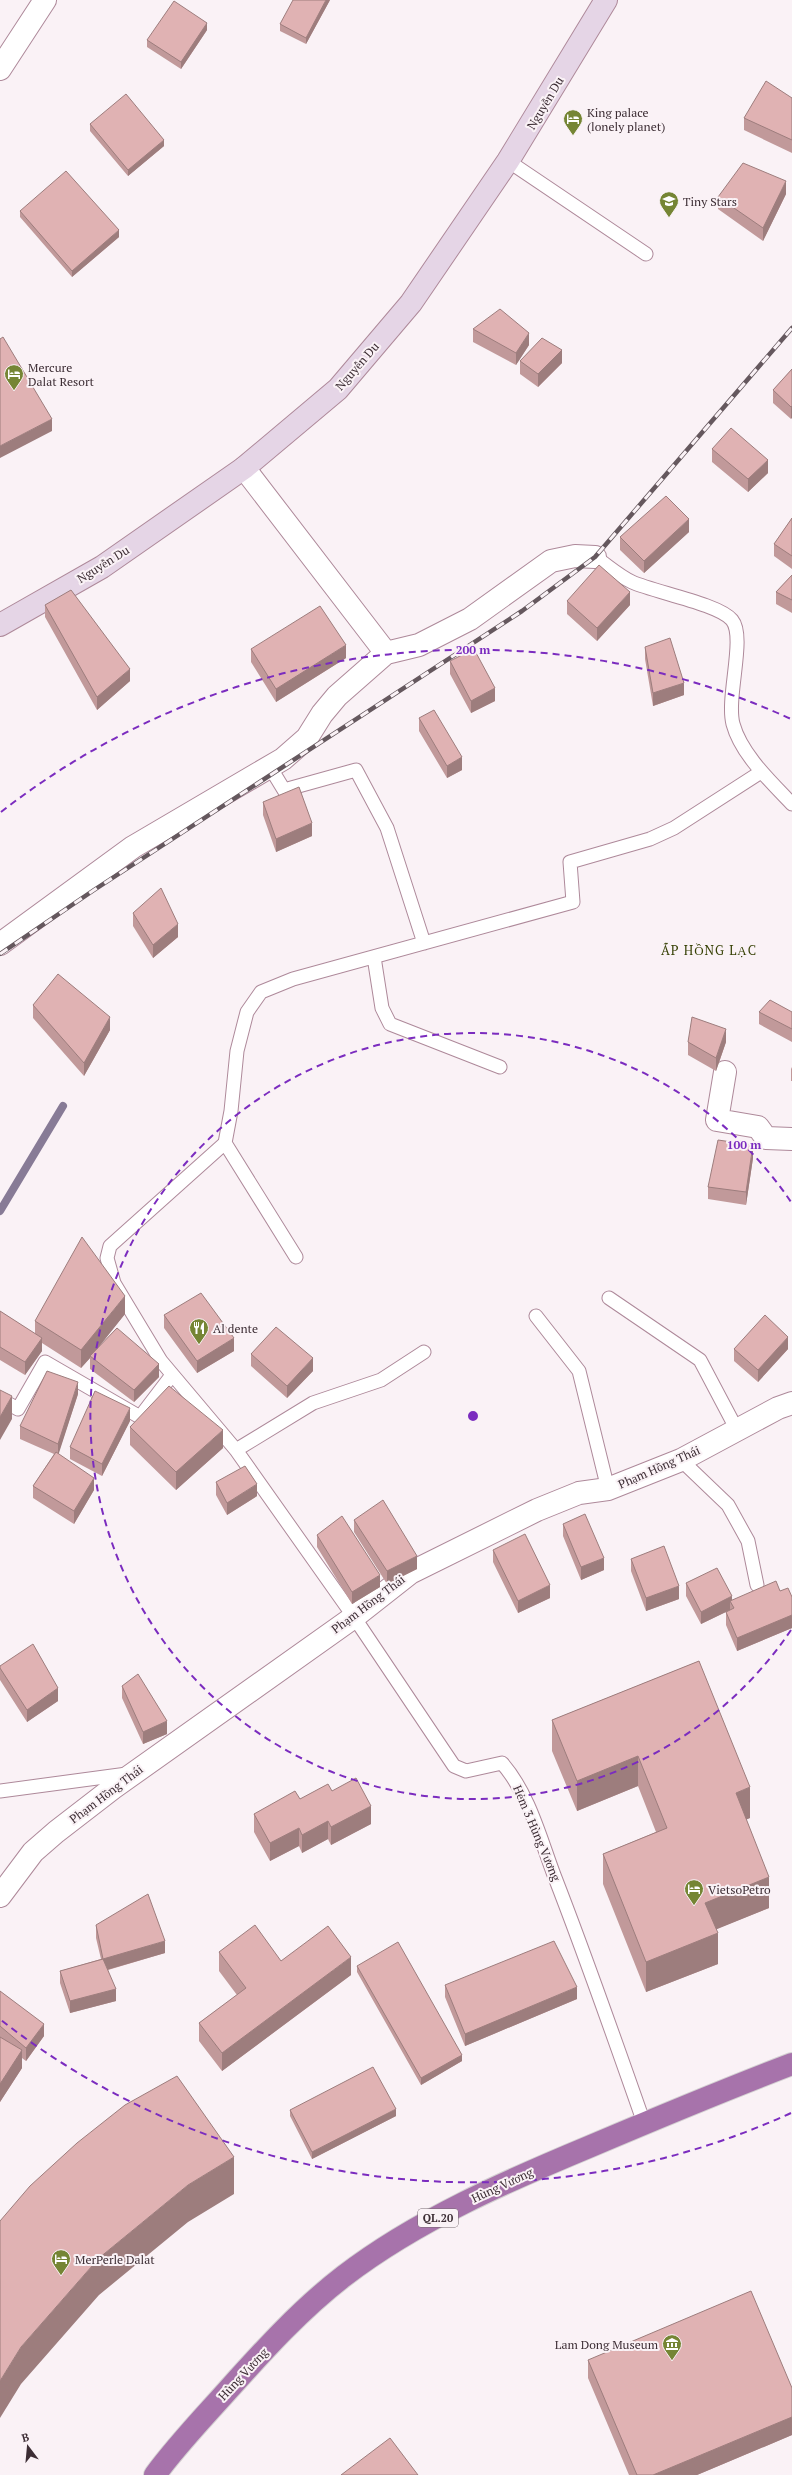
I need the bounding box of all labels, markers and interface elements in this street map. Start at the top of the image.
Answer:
street label: Nguyễn Du [523,74,567,132]
place label: King palace (lonely planet) [587,105,665,134]
hotel icon: King palace (lonely planet) [562,108,584,136]
school or university icon: Tiny Stars [658,190,680,218]
place label: Tiny Stars [683,194,737,209]
street label: Nguyễn Du [332,339,382,393]
place label: Mercure Dalat Resort [28,360,94,389]
hotel icon: Mercure Dalat Resort [3,363,25,391]
street label: Nguyễn Du [74,542,132,586]
text: 200 m [456,642,490,657]
district label: ẤP HỒNG LẠC [661,941,757,959]
text: 100 m [727,1137,761,1152]
restaurant icon: Al dente [188,1317,210,1345]
place label: Al dente [213,1321,258,1336]
centre of rings [466,1409,480,1423]
street label: Phạm Hồng Thái [616,1442,703,1492]
street label: Phạm Hồng Thái [328,1571,408,1636]
street label: Phạm Hồng Thái [66,1761,146,1826]
street label: Hẻm 3 Hùng Vương [510,1783,564,1884]
hotel icon: VietsoPetro [683,1878,705,1906]
place label: VietsoPetro [708,1882,771,1897]
street label: Hùng Vương [469,2164,536,2206]
road number: QL.20 [418,2209,458,2227]
hotel icon: MerPerle Dalat [50,2248,72,2276]
place label: MerPerle Dalat [75,2252,155,2267]
museum icon: Lam Dong Museum [661,2333,683,2361]
place label: Lam Dong Museum [555,2337,659,2352]
street label: Hùng Vương [215,2344,272,2403]
north arrow [8,2427,48,2467]
text: B [20,2430,31,2445]

